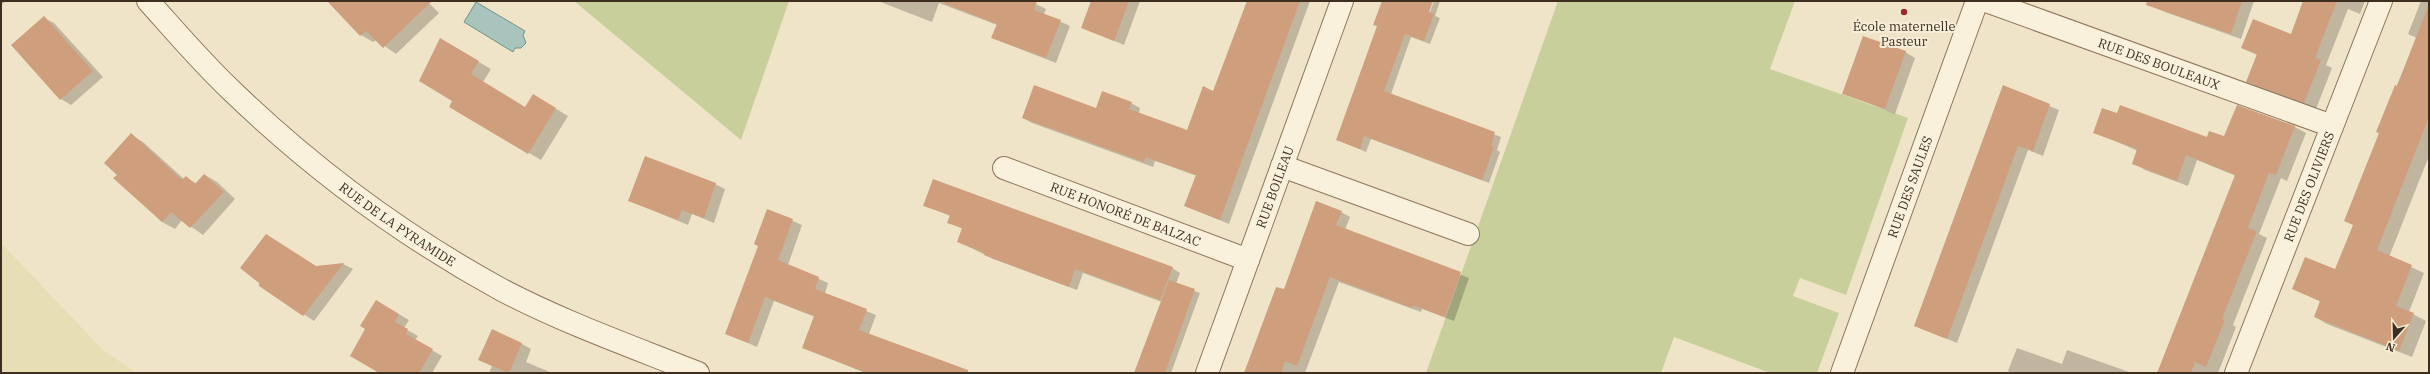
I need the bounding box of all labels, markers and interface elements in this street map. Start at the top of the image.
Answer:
marker: École maternelle Pasteur [1899,7,1909,17]
place label: École maternelle Pasteur [1853,18,1955,50]
street label: RUE DES BOULEAUX [2096,34,2223,93]
street label: RUE DES OLIVIERS [2279,129,2338,244]
street label: RUE DES SAULES [1883,134,1936,240]
street label: RUE BOILEAU [1252,143,1297,230]
street label: RUE DE LA PYRAMIDE [336,178,459,270]
street label: RUE HONORÉ DE BALZAC [1048,178,1203,250]
north arrow [2374,318,2414,358]
text: N [2384,339,2397,355]

